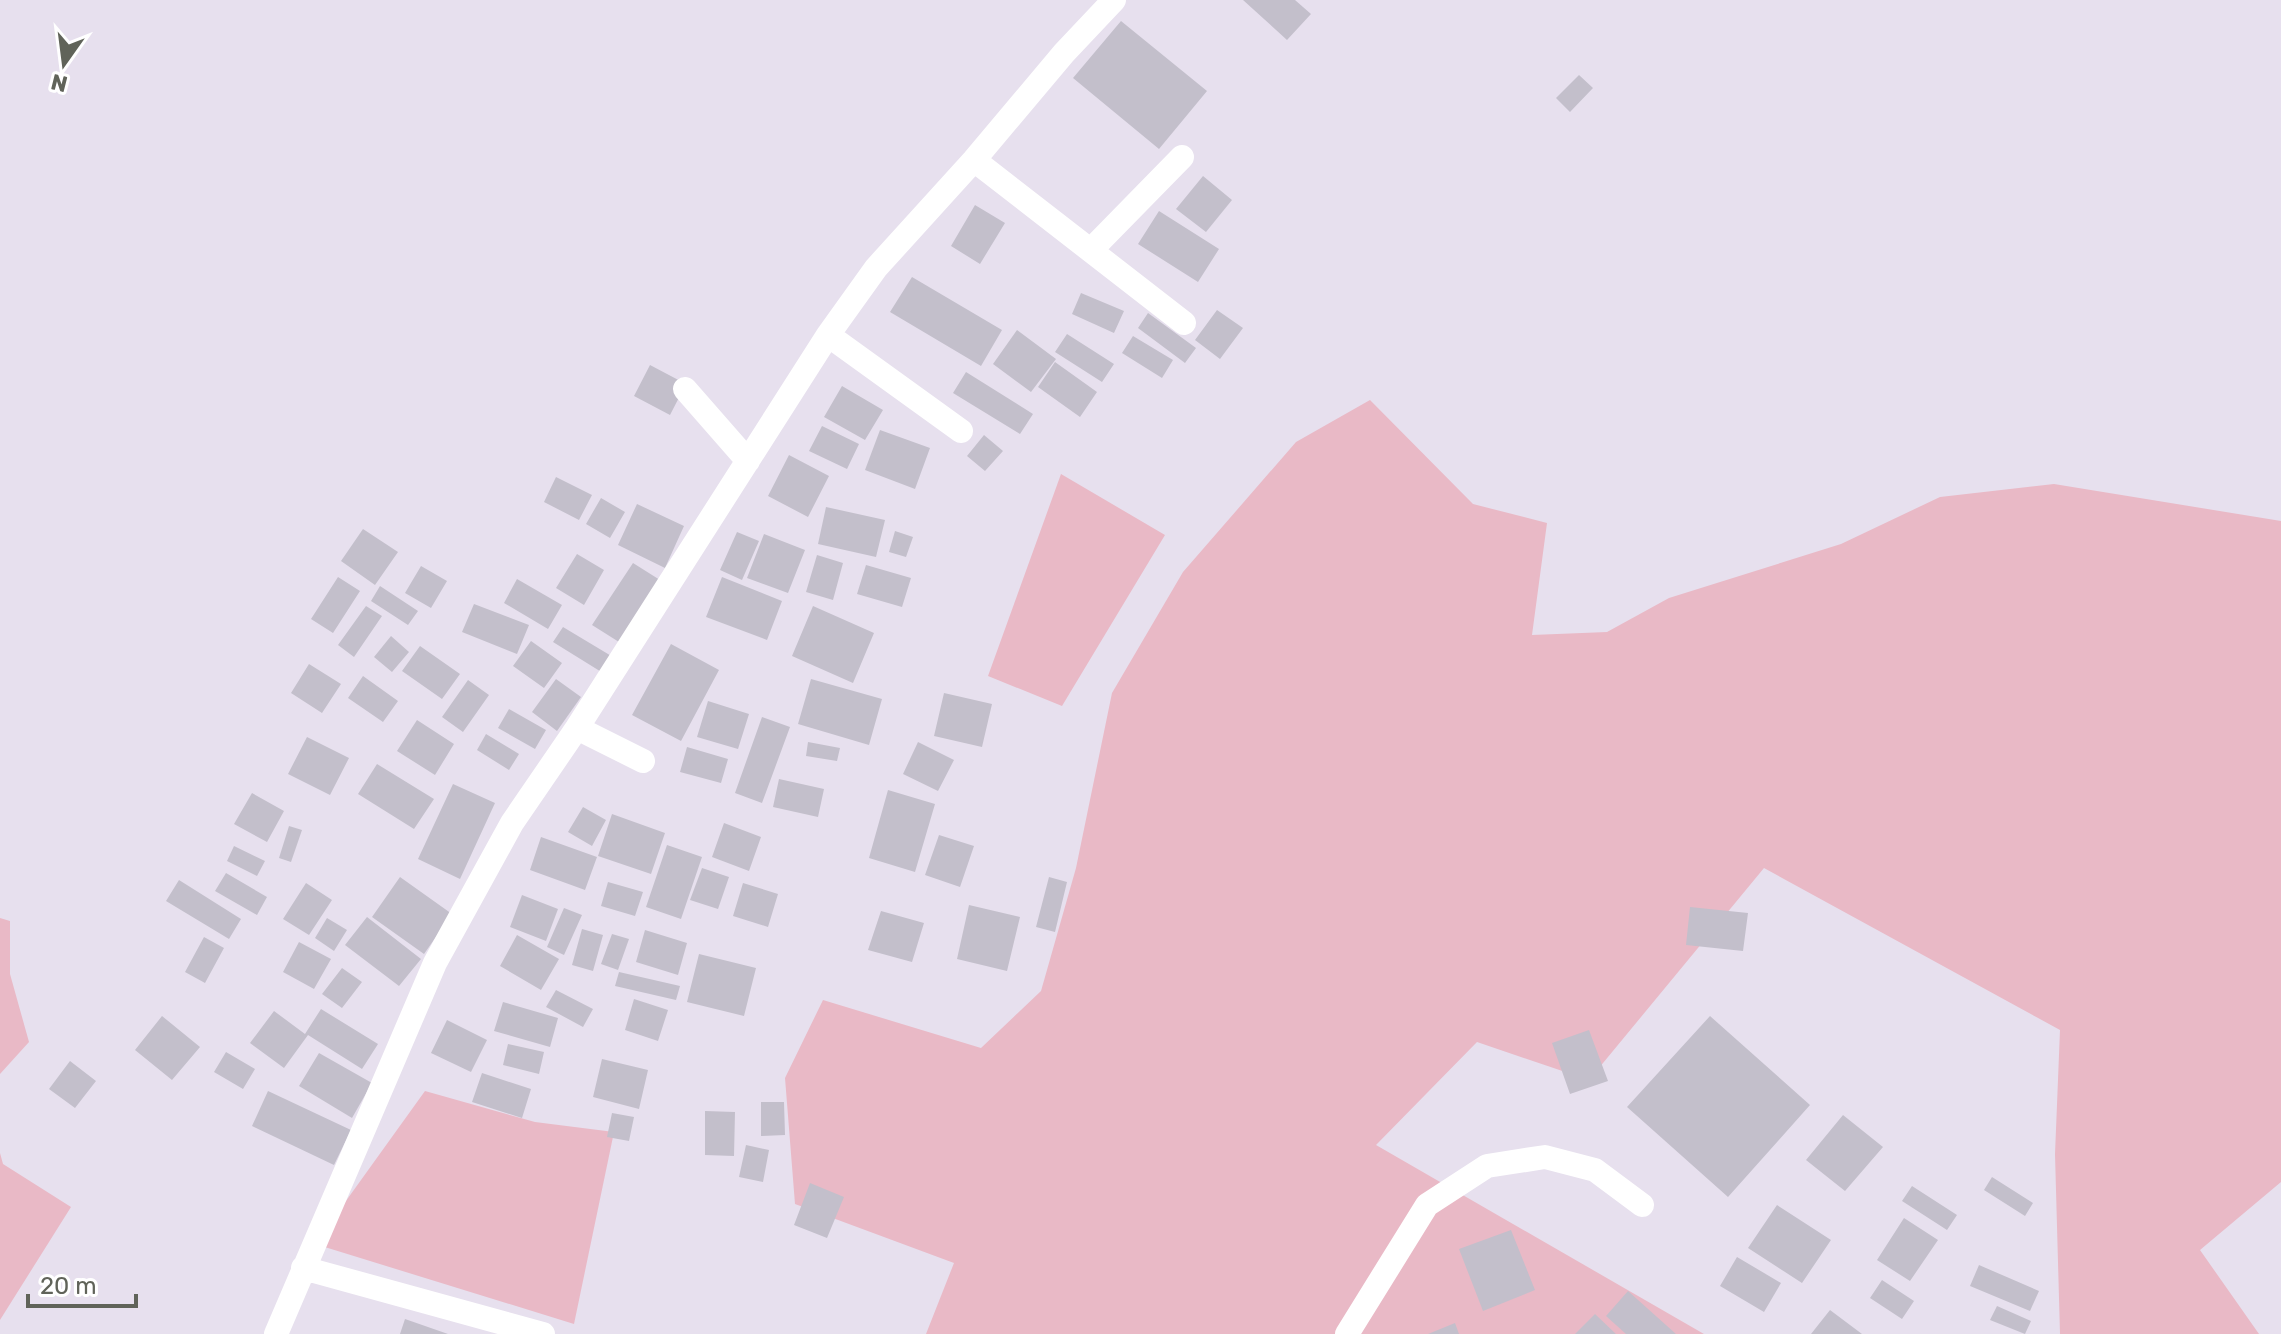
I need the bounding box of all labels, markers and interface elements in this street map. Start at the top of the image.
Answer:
north arrow [24,24,104,104]
text: N [48,68,70,98]
scale bar [28,1258,136,1308]
text: 20 m [40,1272,97,1300]

